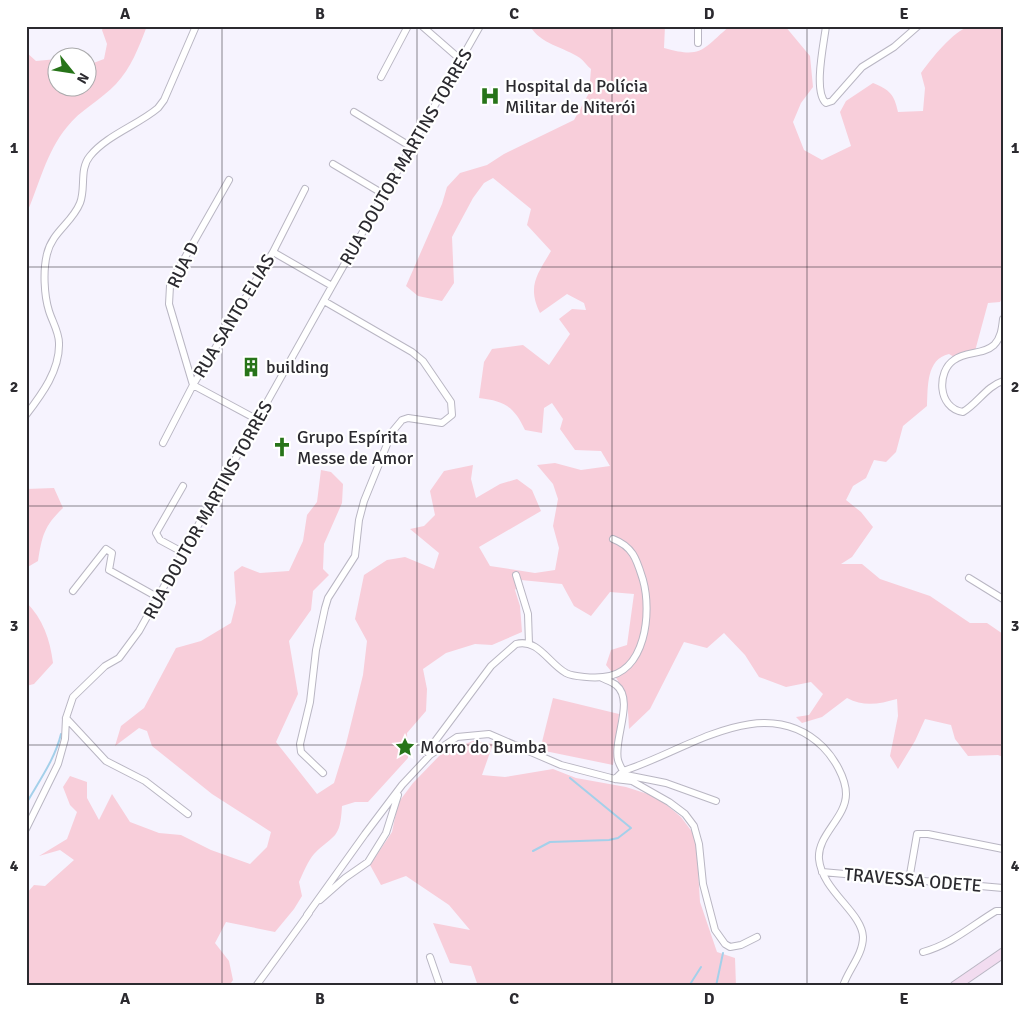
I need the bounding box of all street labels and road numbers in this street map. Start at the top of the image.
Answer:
street label: RUA DOUTOR MARTINS TORRES [335,45,477,269]
street label: RUA D [162,238,204,292]
street label: RUA SANTO ELIAS [188,250,280,382]
street label: RUA DOUTOR MARTINS TORRES [139,397,277,623]
street label: TRAVESSA ODETE [843,863,983,897]

